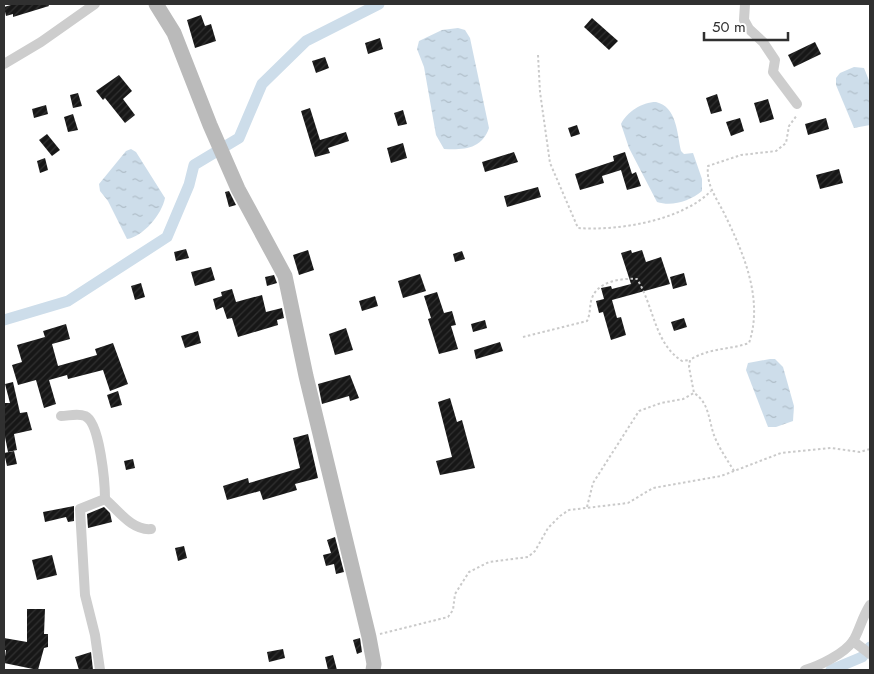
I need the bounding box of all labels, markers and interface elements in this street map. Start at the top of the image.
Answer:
scale bar [704,10,788,42]
text: 50 m [712,16,746,38]

